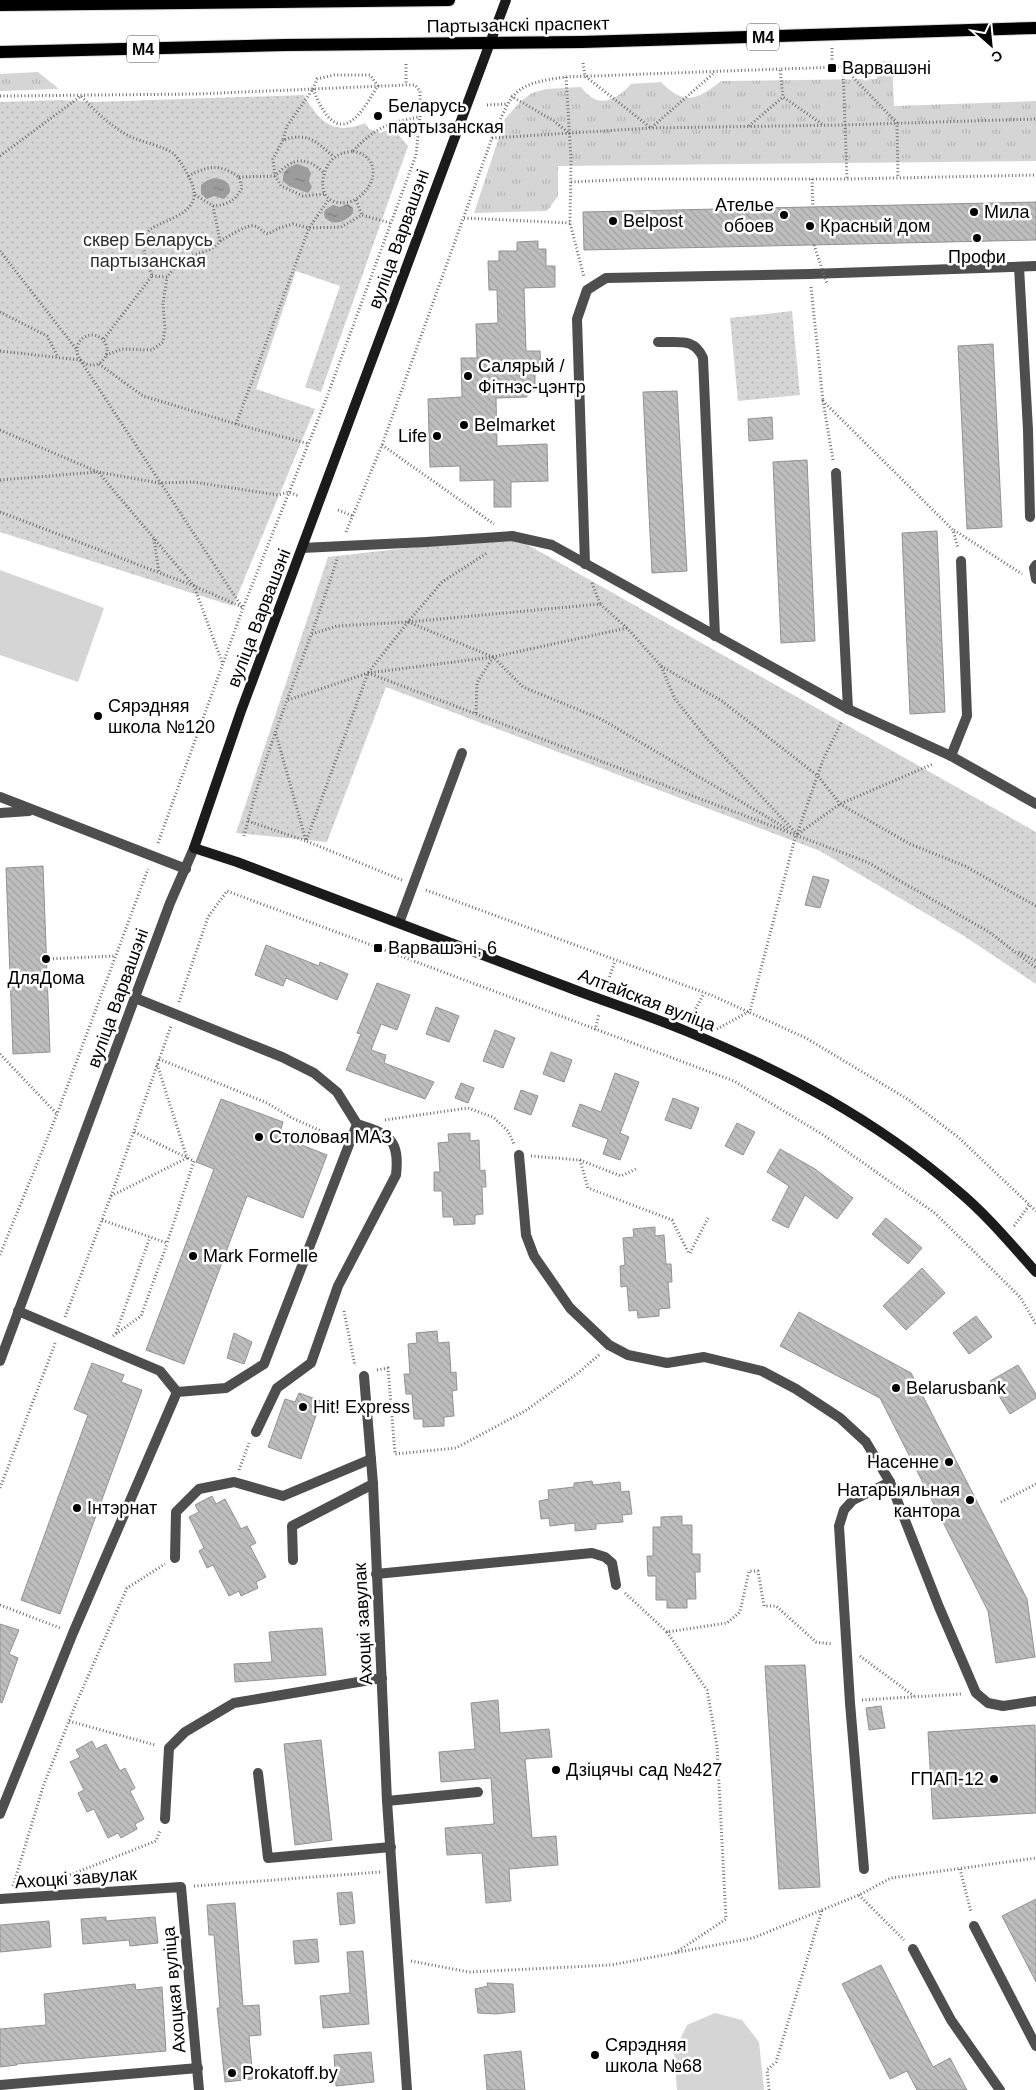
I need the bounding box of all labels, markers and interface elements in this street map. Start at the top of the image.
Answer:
street label: Партызанскі праспект [427,13,609,37]
north arrow [966,20,1016,70]
road number: М4 [747,24,779,51]
road number: М4 [127,36,159,62]
text: С [989,47,1005,66]
place label: Варвашэні [842,58,931,78]
marker: Варвашэні [826,62,838,74]
place label: Беларусь партызанская [388,96,504,137]
marker: Беларусь партызанская [372,110,384,122]
street label: вуліца Варвашэні [365,167,433,311]
place label: Ателье обоев [715,195,774,236]
place label: Мила [984,202,1031,222]
marker: Мила [968,206,980,218]
marker: Ателье обоев [778,209,790,221]
place label: Belpost [623,211,683,231]
marker: Belpost [607,215,619,227]
place label: Красный дом [820,216,930,236]
marker: Красный дом [804,220,816,232]
park label: сквер Беларусь партызанская [83,230,213,271]
marker: Профи [971,232,983,244]
place label: Профи [948,247,1006,267]
place label: Салярый / Фітнэс-цэнтр [478,356,586,397]
marker: Салярый / Фітнэс-цэнтр [462,370,474,382]
place label: Belmarket [474,415,555,435]
marker: Belmarket [458,419,470,431]
place label: Life [398,426,427,446]
marker: Life [431,430,443,442]
street label: вуліца Варвашэні [223,546,295,690]
place label: Сярэдняя школа №120 [108,696,215,737]
marker: Сярэдняя школа №120 [92,710,104,722]
street label: вуліца Варвашэні [84,926,152,1070]
place label: Варвашэні, 6 [388,938,497,958]
marker: Варвашэні, 6 [372,942,384,954]
marker: ДляДома [40,953,52,965]
street label: Алтайская вуліца [576,965,719,1036]
place label: ДляДома [7,968,86,988]
place label: Столовая МАЗ [269,1127,392,1147]
marker: Столовая МАЗ [253,1131,265,1143]
place label: Mark Formelle [203,1246,318,1266]
marker: Mark Formelle [187,1250,199,1262]
place label: Belarusbank [906,1378,1007,1398]
marker: Belarusbank [890,1382,902,1394]
place label: Hit! Express [313,1397,410,1417]
marker: Hit! Express [297,1401,309,1413]
place label: Насенне [867,1452,939,1472]
marker: Насенне [943,1456,955,1468]
place label: Натарыяльная кантора [837,1480,961,1521]
marker: Натарыяльная кантора [964,1494,976,1506]
place label: Інтэрнат [87,1498,157,1518]
marker: Інтэрнат [71,1502,83,1514]
street label: Ахоцкі завулак [350,1562,376,1686]
place label: Дзіцячы сад №427 [566,1760,722,1780]
marker: Дзіцячы сад №427 [550,1764,562,1776]
place label: ГПАП-12 [911,1769,984,1789]
marker: ГПАП-12 [988,1773,1000,1785]
street label: Ахоцкі завулак [14,1864,138,1892]
street label: Ахоцкая вуліца [158,1925,189,2054]
place label: Сярэдняя школа №68 [605,2035,702,2076]
marker: Сярэдняя школа №68 [589,2049,601,2061]
place label: Prokatoff.by [242,2063,338,2083]
marker: Prokatoff.by [226,2067,238,2079]

